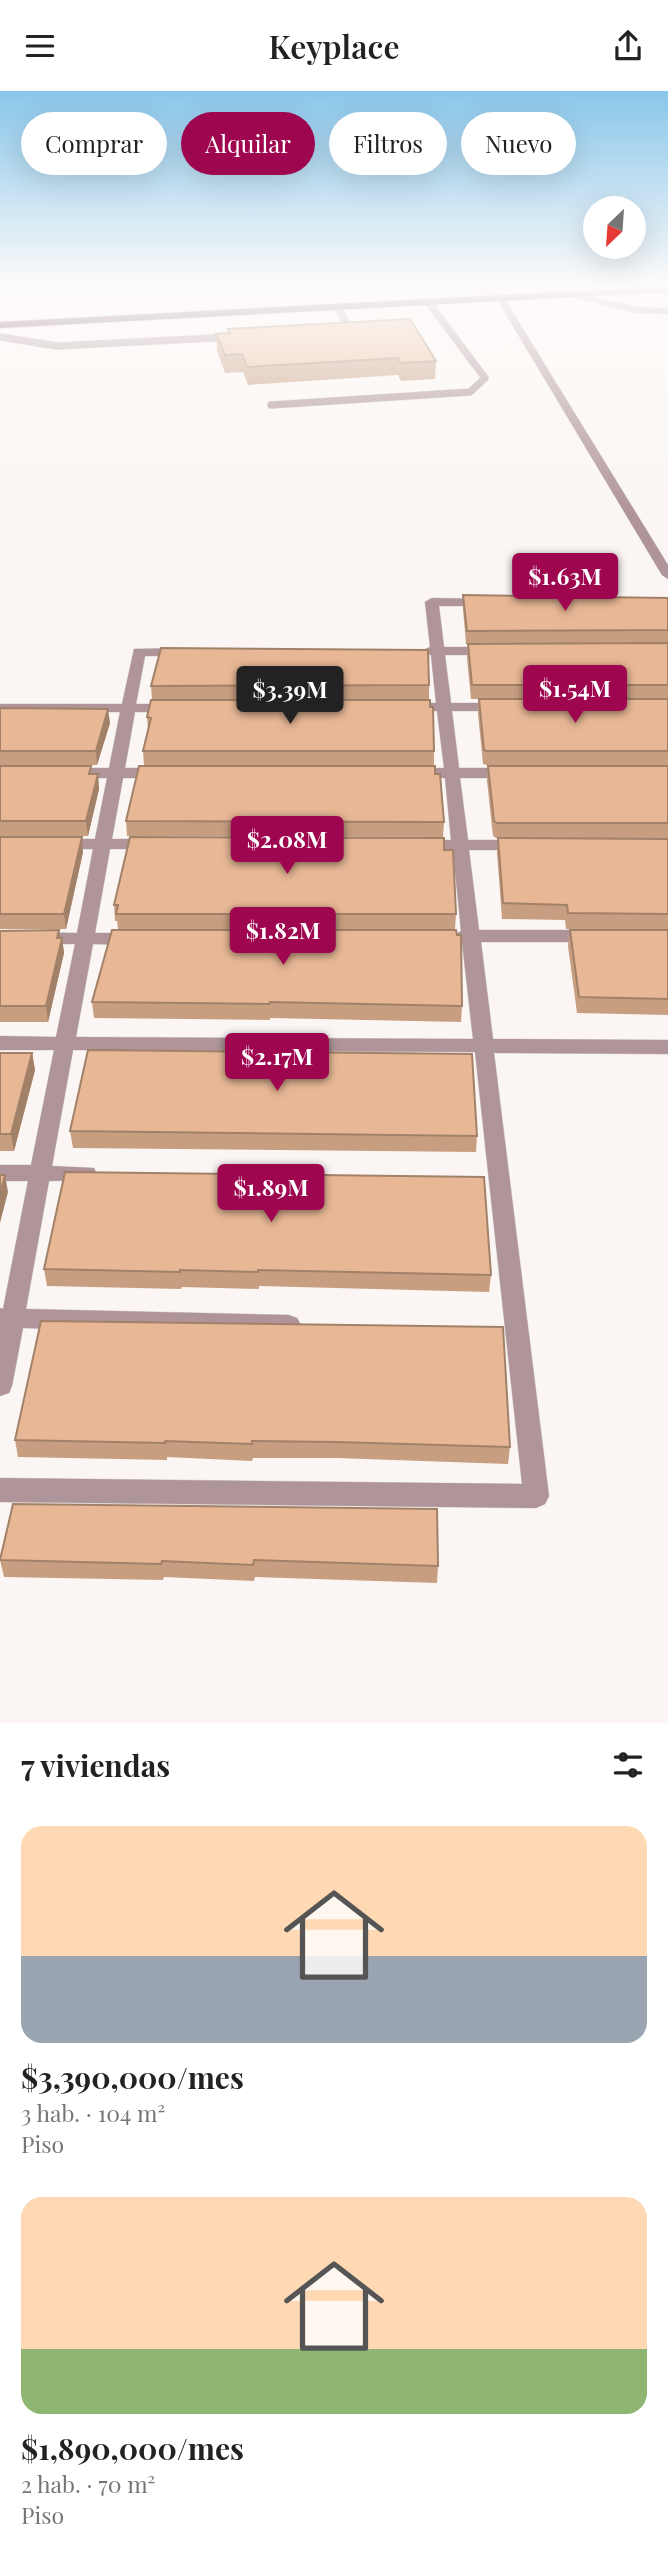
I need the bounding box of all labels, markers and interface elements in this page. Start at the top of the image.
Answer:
text: Keyplace [268,24,400,67]
icon: menu [21,27,59,65]
icon: share [609,27,647,65]
chip: Comprar [21,112,167,175]
chip: Alquilar [181,112,315,175]
chip: Filtros [329,112,447,175]
chip: Nuevo [461,112,576,175]
north arrow [583,196,646,259]
map controls [583,196,646,259]
pin: $1.63M [508,553,622,613]
text: $1.63M [528,560,602,591]
pin: $1.54M [518,665,632,725]
pin: $3.39M [233,667,347,726]
text: $1.54M [539,672,611,703]
text: $3.39M [252,673,328,704]
pin: $2.08M [230,817,344,876]
text: $2.08M [247,823,327,854]
pin: $1.82M [226,907,340,967]
text: $1.82M [246,914,320,945]
pin: $2.17M [220,1033,334,1093]
text: $2.17M [241,1040,313,1071]
pin: $1.89M [214,1165,328,1224]
text: $1.89M [233,1171,309,1202]
text: 7 viviendas [21,1745,170,1785]
icon: filters [609,1746,647,1784]
icon: home [271,1872,397,1998]
text: $3,390,000/mes [21,2057,244,2097]
text: 3 hab. · 104 m² [21,2097,165,2128]
text: Piso [21,2128,64,2159]
icon: home [271,2243,397,2369]
text: $1,890,000/mes [21,2428,244,2468]
text: 2 hab. · 70 m² [21,2468,155,2499]
text: Piso [21,2499,64,2530]

